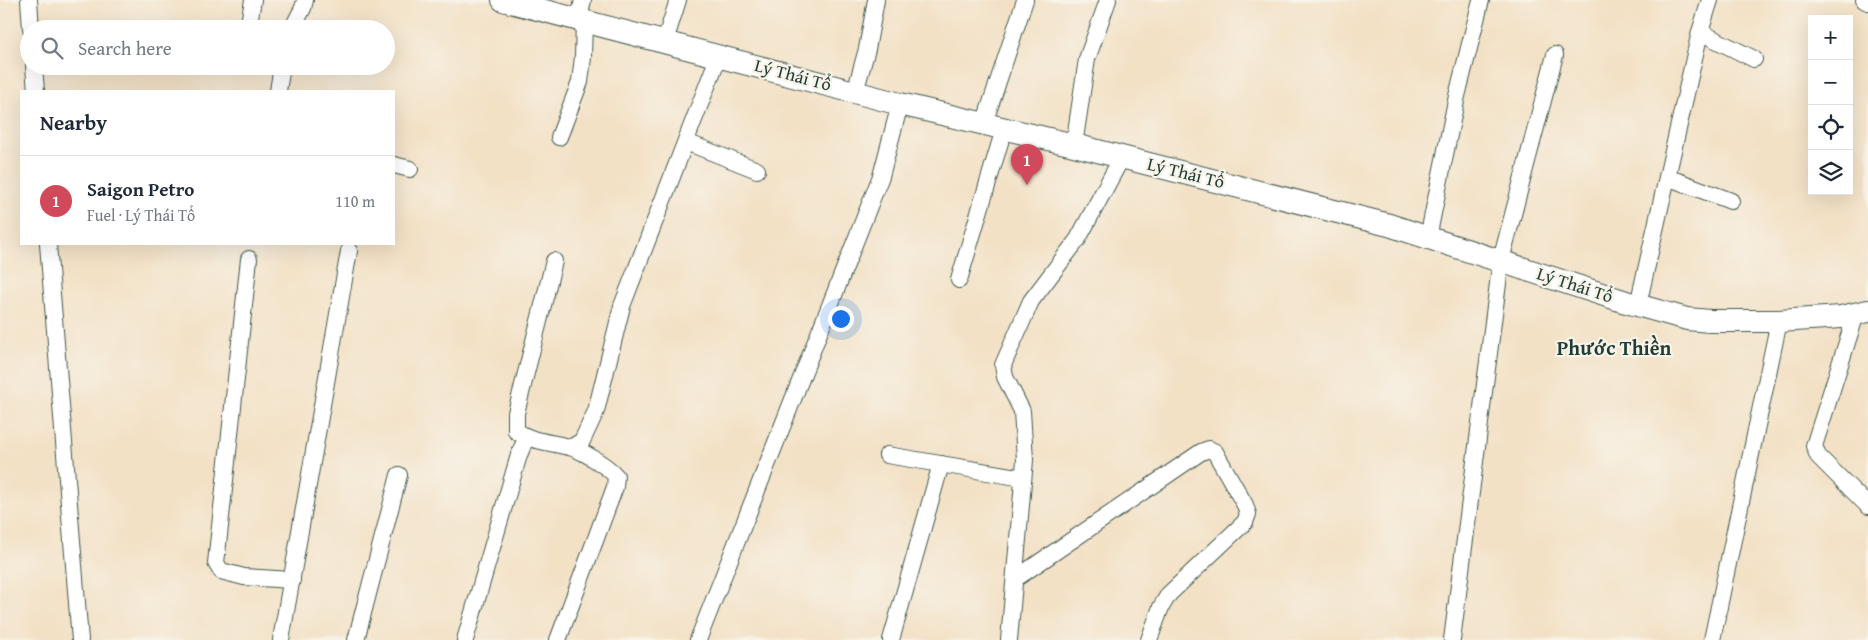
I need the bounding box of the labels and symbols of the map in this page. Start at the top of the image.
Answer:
street label: Lý Thái Tổ [752,51,835,98]
pin: 1 [1011,144,1043,185]
street label: Lý Thái Tổ [1145,150,1228,195]
street label: Lý Thái Tổ [1534,260,1617,310]
your location [828,306,854,332]
district label: Phước Thiền [1557,333,1671,362]

